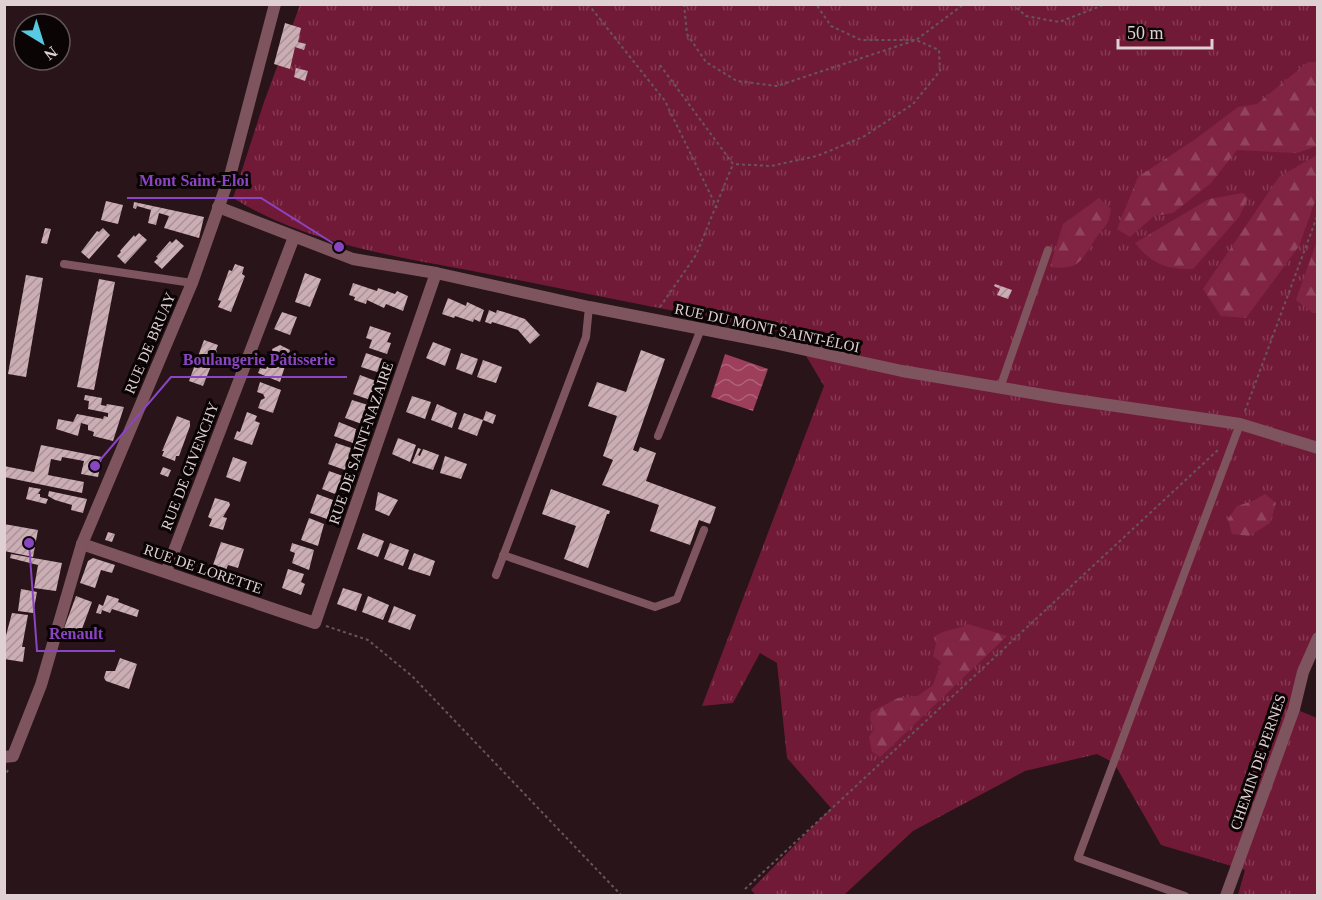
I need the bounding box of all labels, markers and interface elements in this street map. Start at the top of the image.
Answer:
north arrow [12,12,72,72]
scale bar [1118,12,1212,50]
text: 50 m [1127,23,1164,43]
text: N [41,43,61,64]
callout: Mont Saint-Eloi [127,164,261,198]
text: Mont Saint-Eloi [139,172,249,189]
street label: RUE DE BRUAY [121,290,179,396]
street label: RUE DU MONT SAINT-ÉLOI [673,301,861,355]
callout: Boulangerie Pâtisserie [171,343,347,377]
text: Boulangerie Pâtisserie [183,351,335,369]
street label: RUE DE SAINT-NAZAIRE [326,360,396,526]
street label: RUE DE GIVENCHY [158,400,222,532]
street label: RUE DE LORETTE [142,541,264,597]
callout: Renault [37,617,115,651]
text: Renault [49,625,104,642]
street label: CHEMIN DE PERNES [1227,692,1289,832]

